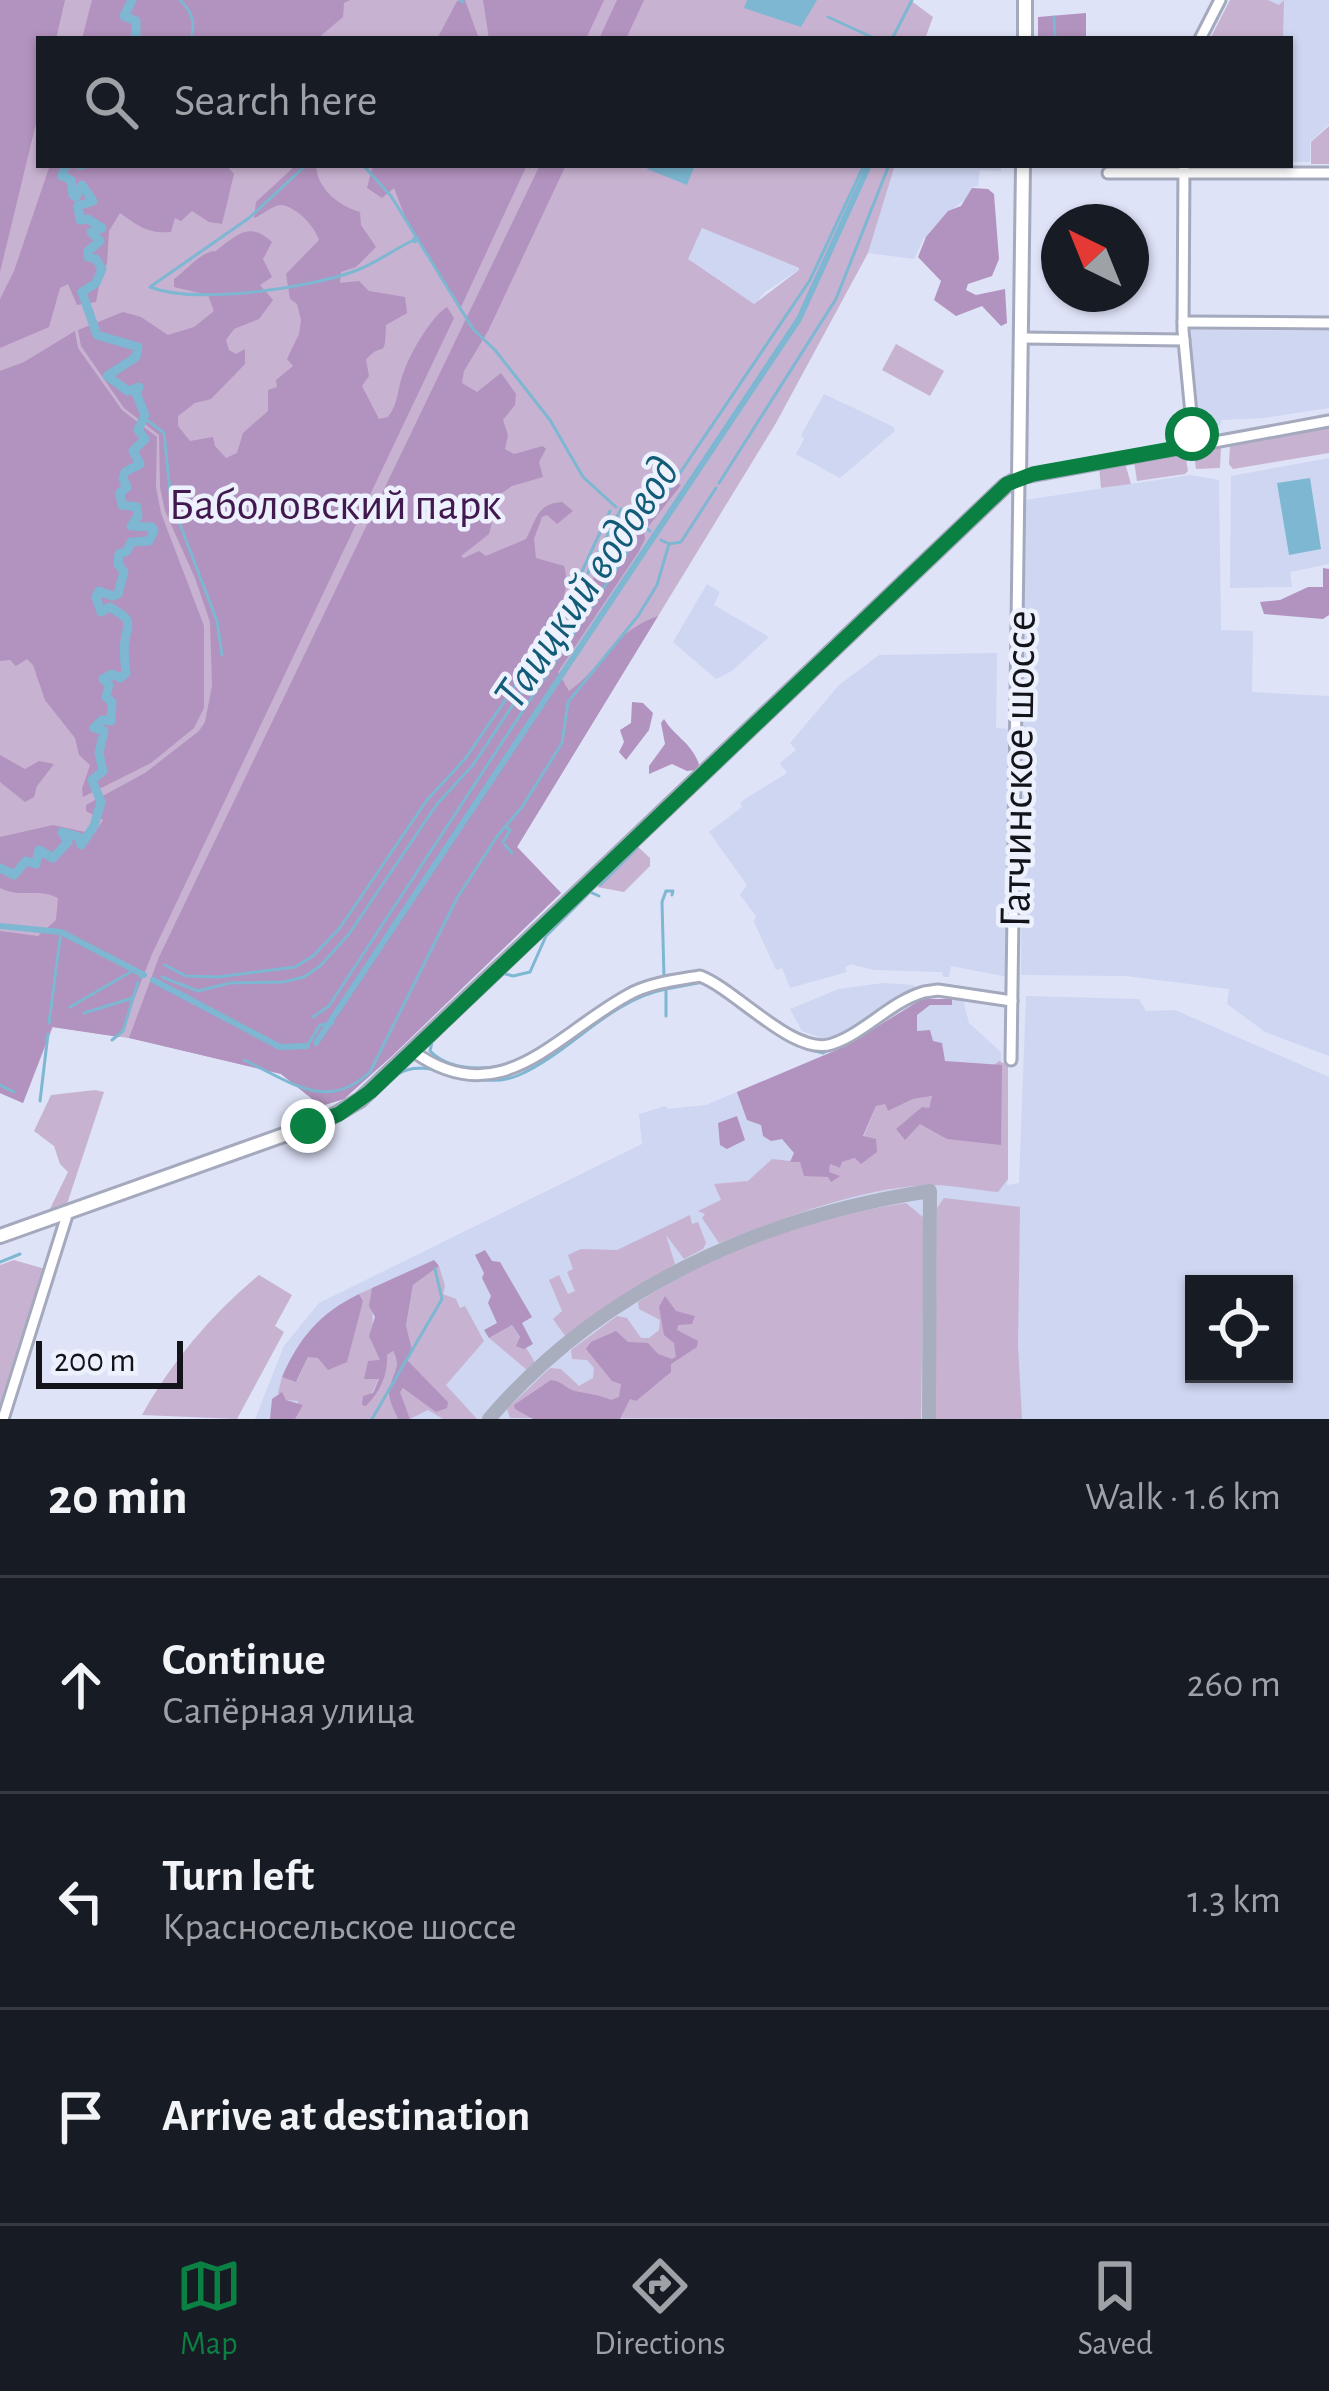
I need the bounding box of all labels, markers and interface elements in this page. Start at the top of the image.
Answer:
search box [36,36,1293,168]
icon: search [78,69,144,135]
text: Search here [174,79,377,124]
north arrow [1041,204,1149,312]
route start [1165,407,1219,461]
water label: Таицкий водовод [486,449,689,718]
park label: Баболовский парк [168,483,502,528]
street label: Гатчинское шоссе [993,610,1044,928]
route end [281,1099,335,1153]
map controls [1185,1275,1293,1383]
button: locate [1185,1275,1293,1383]
scale bar [36,1335,183,1388]
text: 200 m [54,1345,136,1378]
text: 20 min [48,1472,188,1523]
text: Walk · 1.6 km [1085,1478,1281,1517]
text: Continue [162,1638,326,1683]
icon: ahead [48,1652,114,1718]
text: 260 m [1187,1665,1281,1704]
text: Сапёрная улица [162,1692,415,1731]
text: Turn left [162,1854,314,1899]
icon: left [48,1868,114,1934]
text: 1.3 km [1187,1881,1281,1920]
text: Красносельское шоссе [162,1908,517,1947]
icon: arrive [48,2084,114,2150]
text: Arrive at destination [162,2094,530,2139]
tab: Map [176,2253,242,2365]
tab: Directions [594,2253,725,2365]
tab: Saved [1077,2253,1153,2365]

